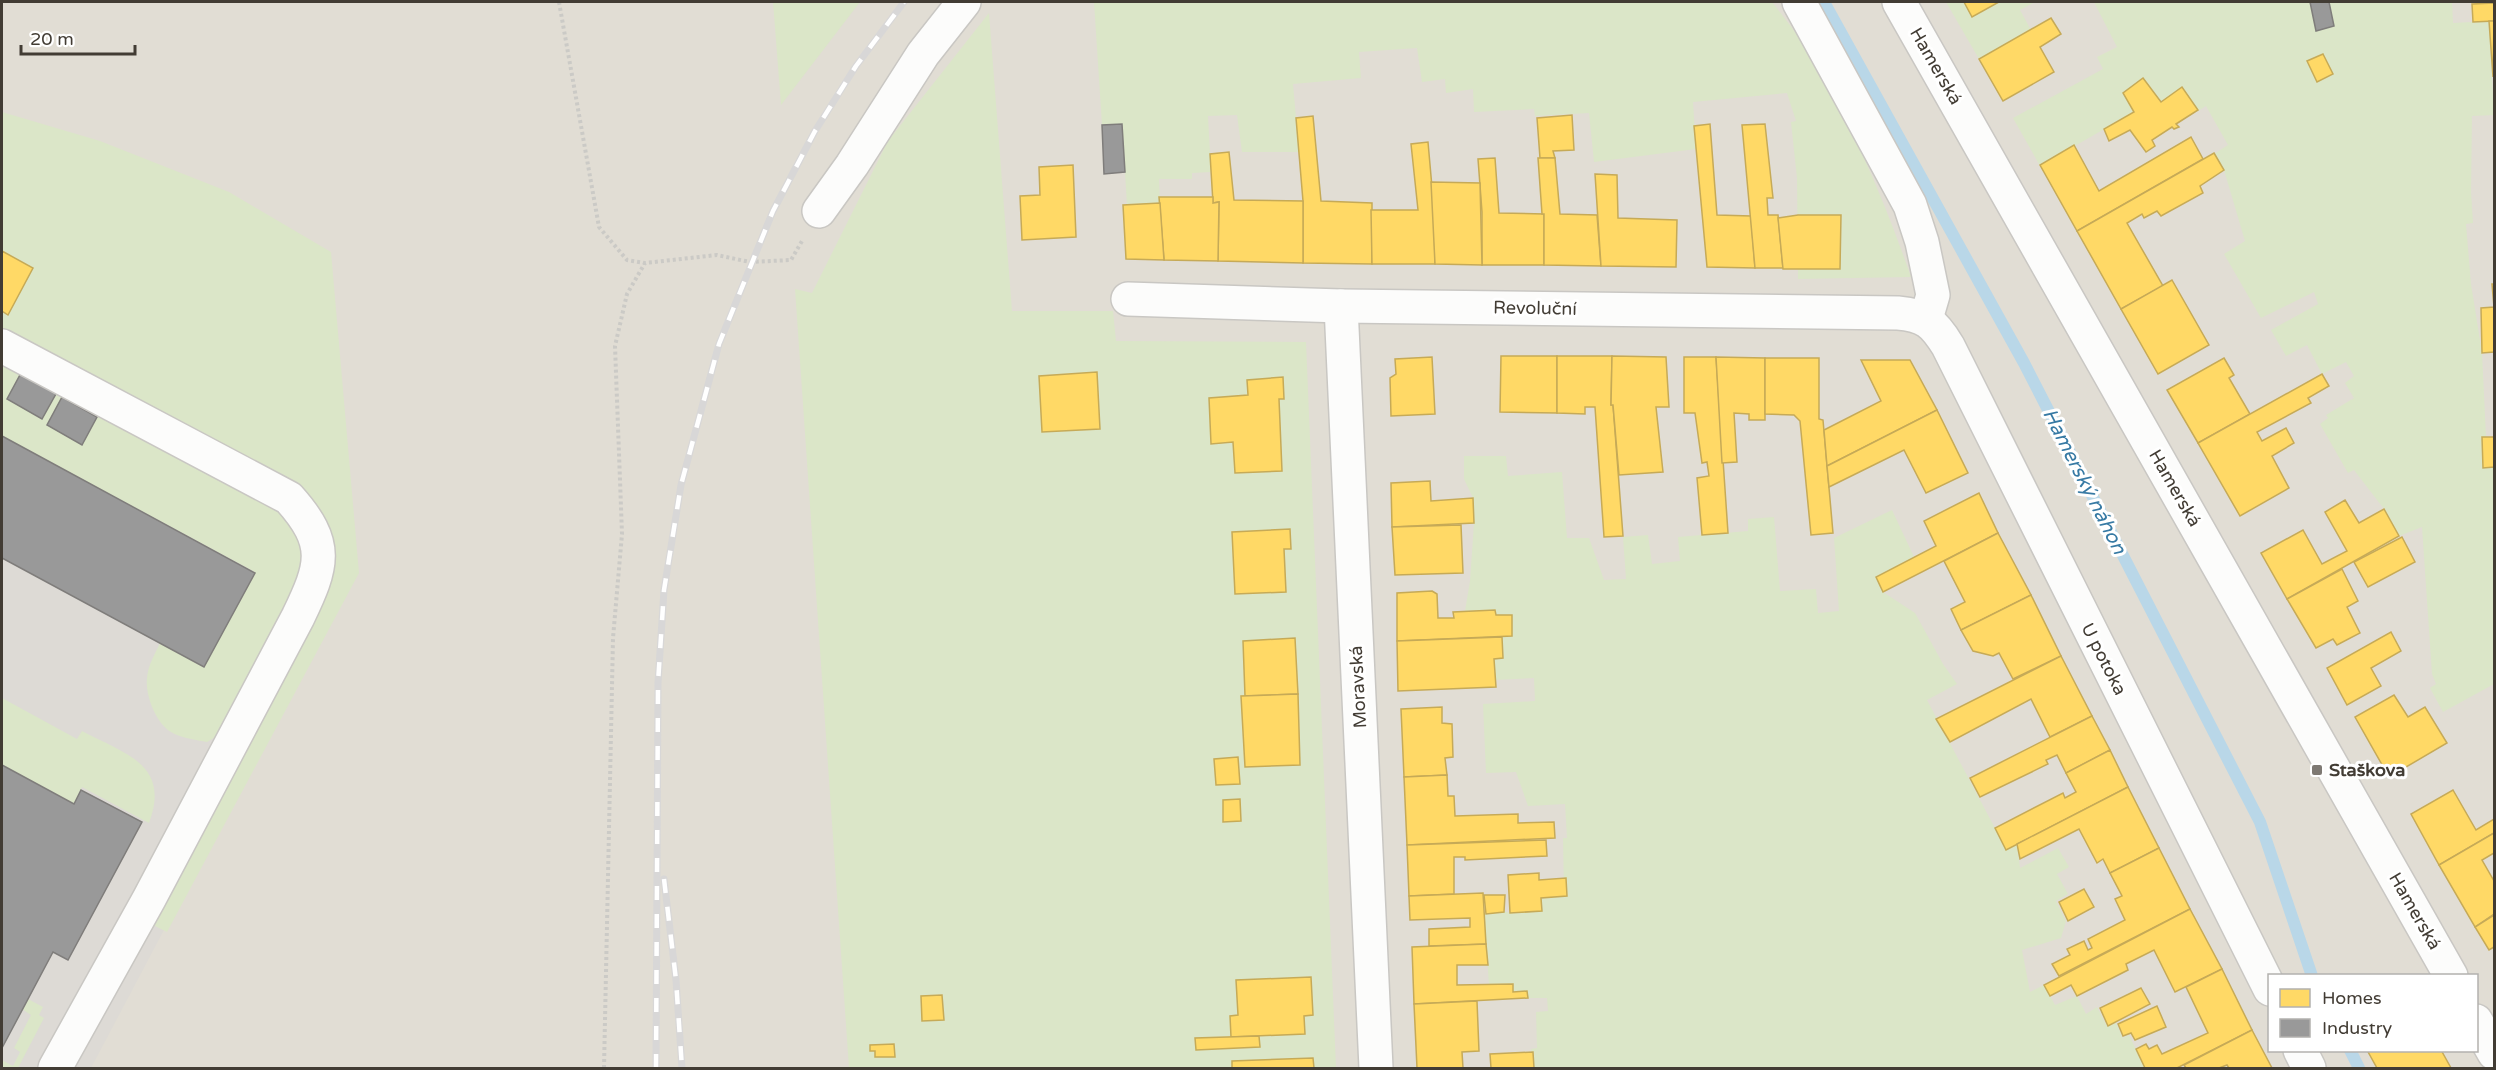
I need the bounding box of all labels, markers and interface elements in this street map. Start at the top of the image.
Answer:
scale bar [21,18,135,56]
street label: Hamerská [1905,23,1967,109]
text: 20 m [30,28,74,50]
street label: Revoluční [1493,296,1578,320]
water label: Hamerský náhon [2037,405,2132,559]
street label: Hamerská [2144,445,2206,531]
street label: U potoka [2076,619,2132,699]
street label: Moravská [1345,645,1371,729]
place label: Staškova [2329,759,2405,781]
marker: Staškova [2310,763,2324,777]
street label: Hamerská [2384,868,2446,954]
legend [2268,974,2478,1052]
text: Homes [2322,987,2382,1009]
text: Industry [2322,1017,2393,1039]

